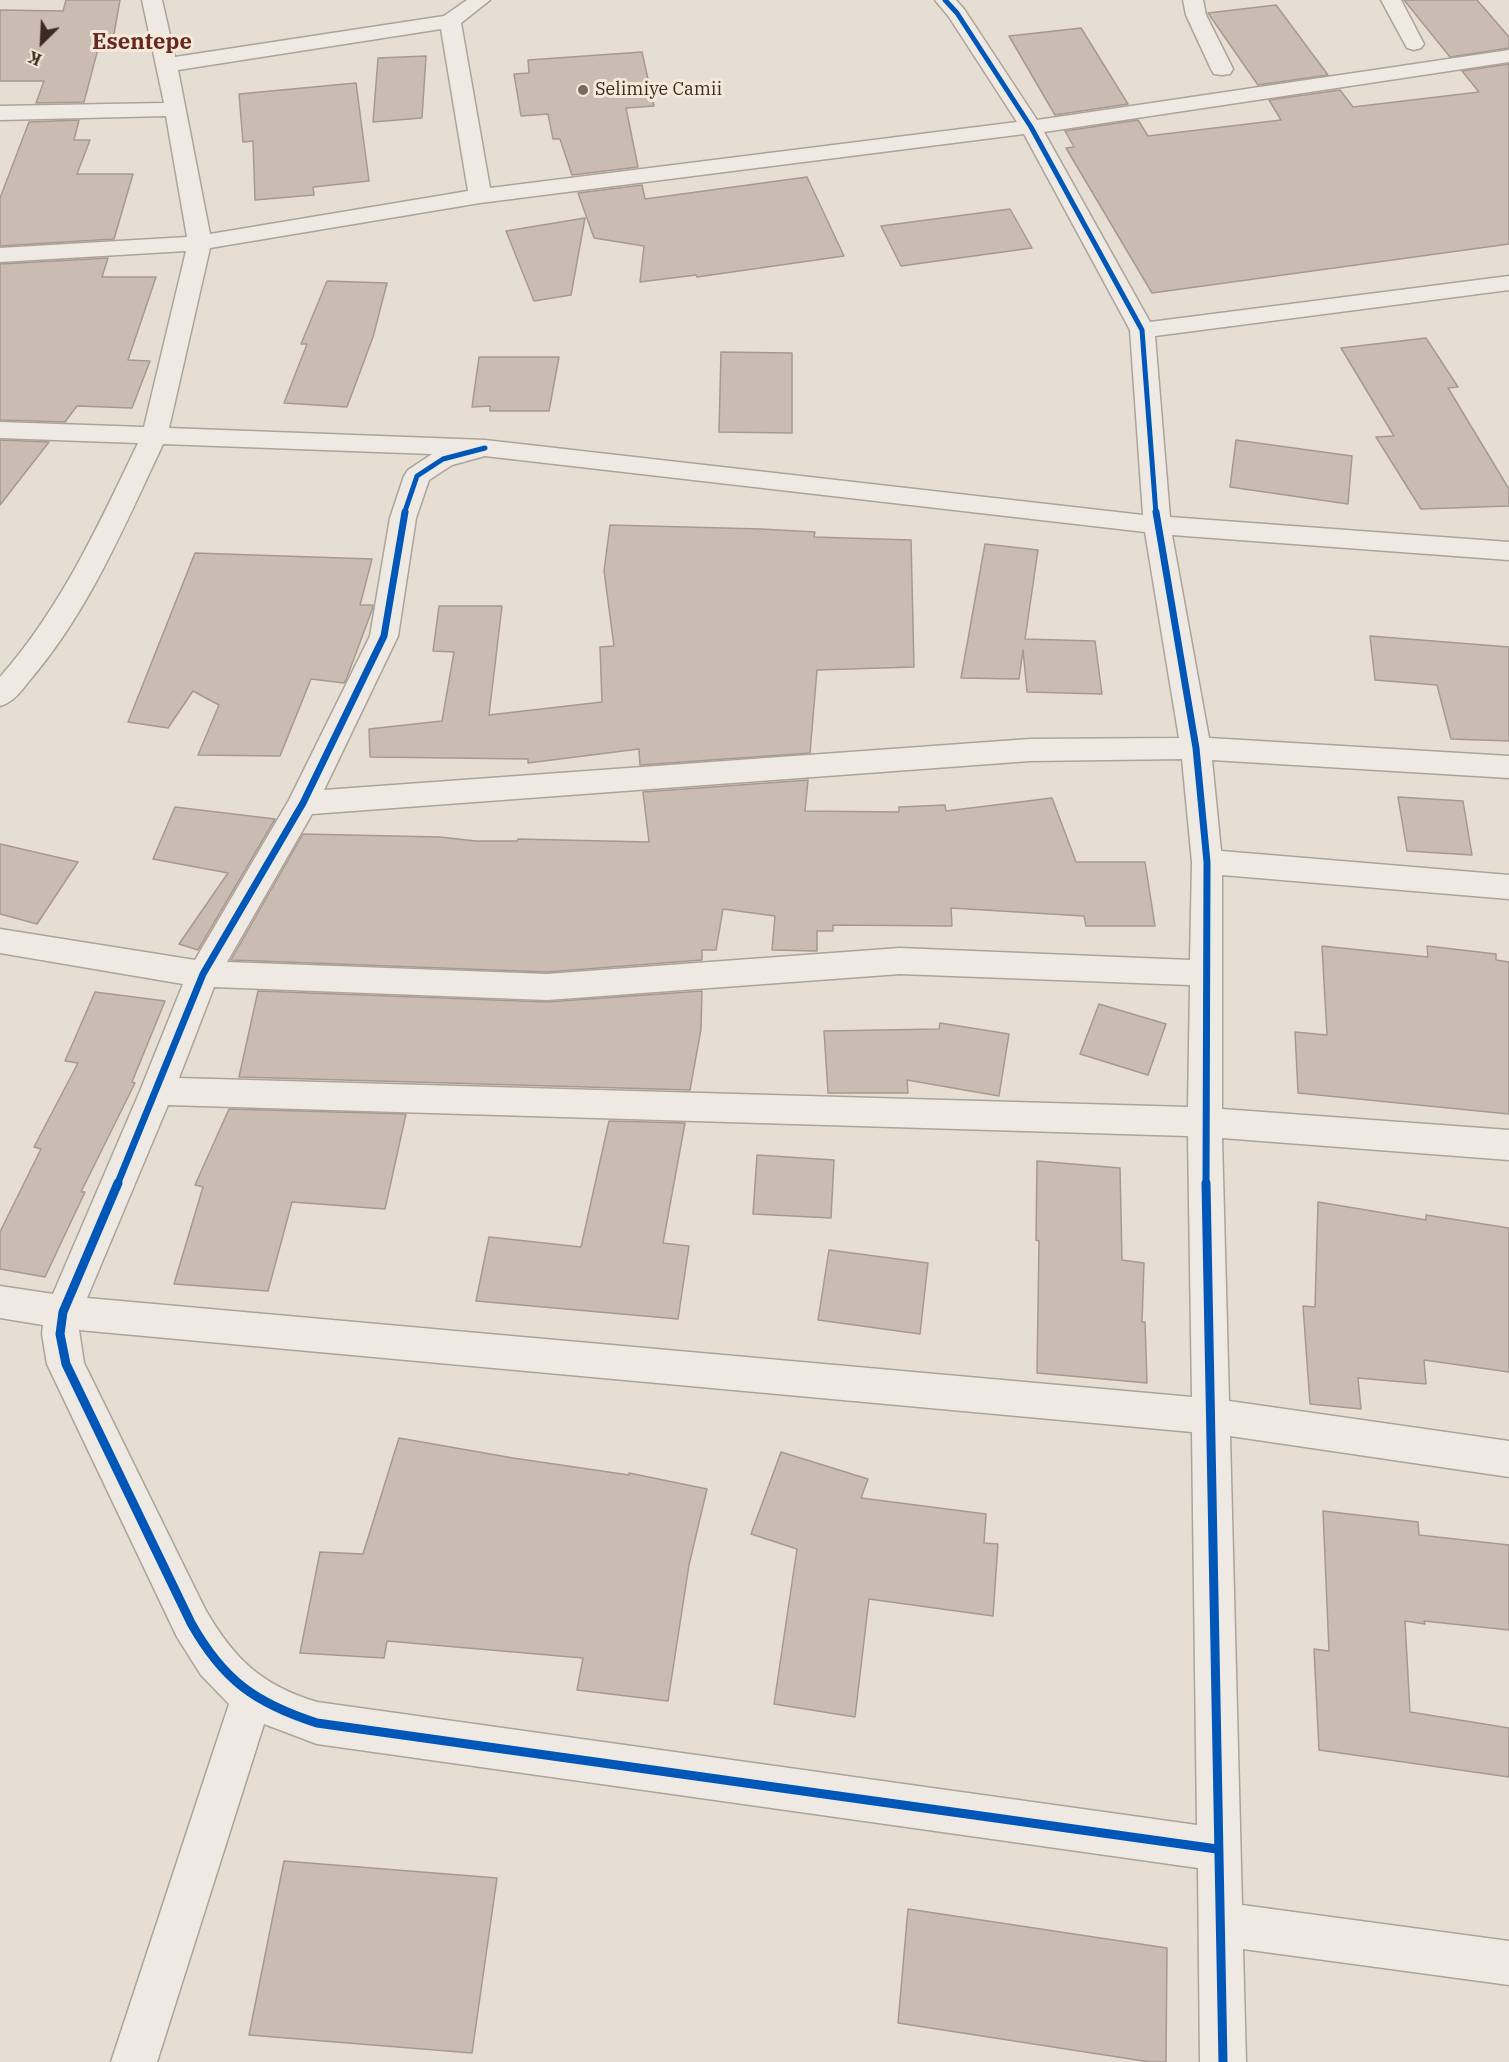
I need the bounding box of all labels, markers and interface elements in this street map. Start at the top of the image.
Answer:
north arrow [12,12,72,72]
district label: Esentepe [92,30,192,56]
text: K [25,47,44,70]
place label: Selimiye Camii [595,79,722,101]
marker: Selimiye Camii [576,83,590,97]

